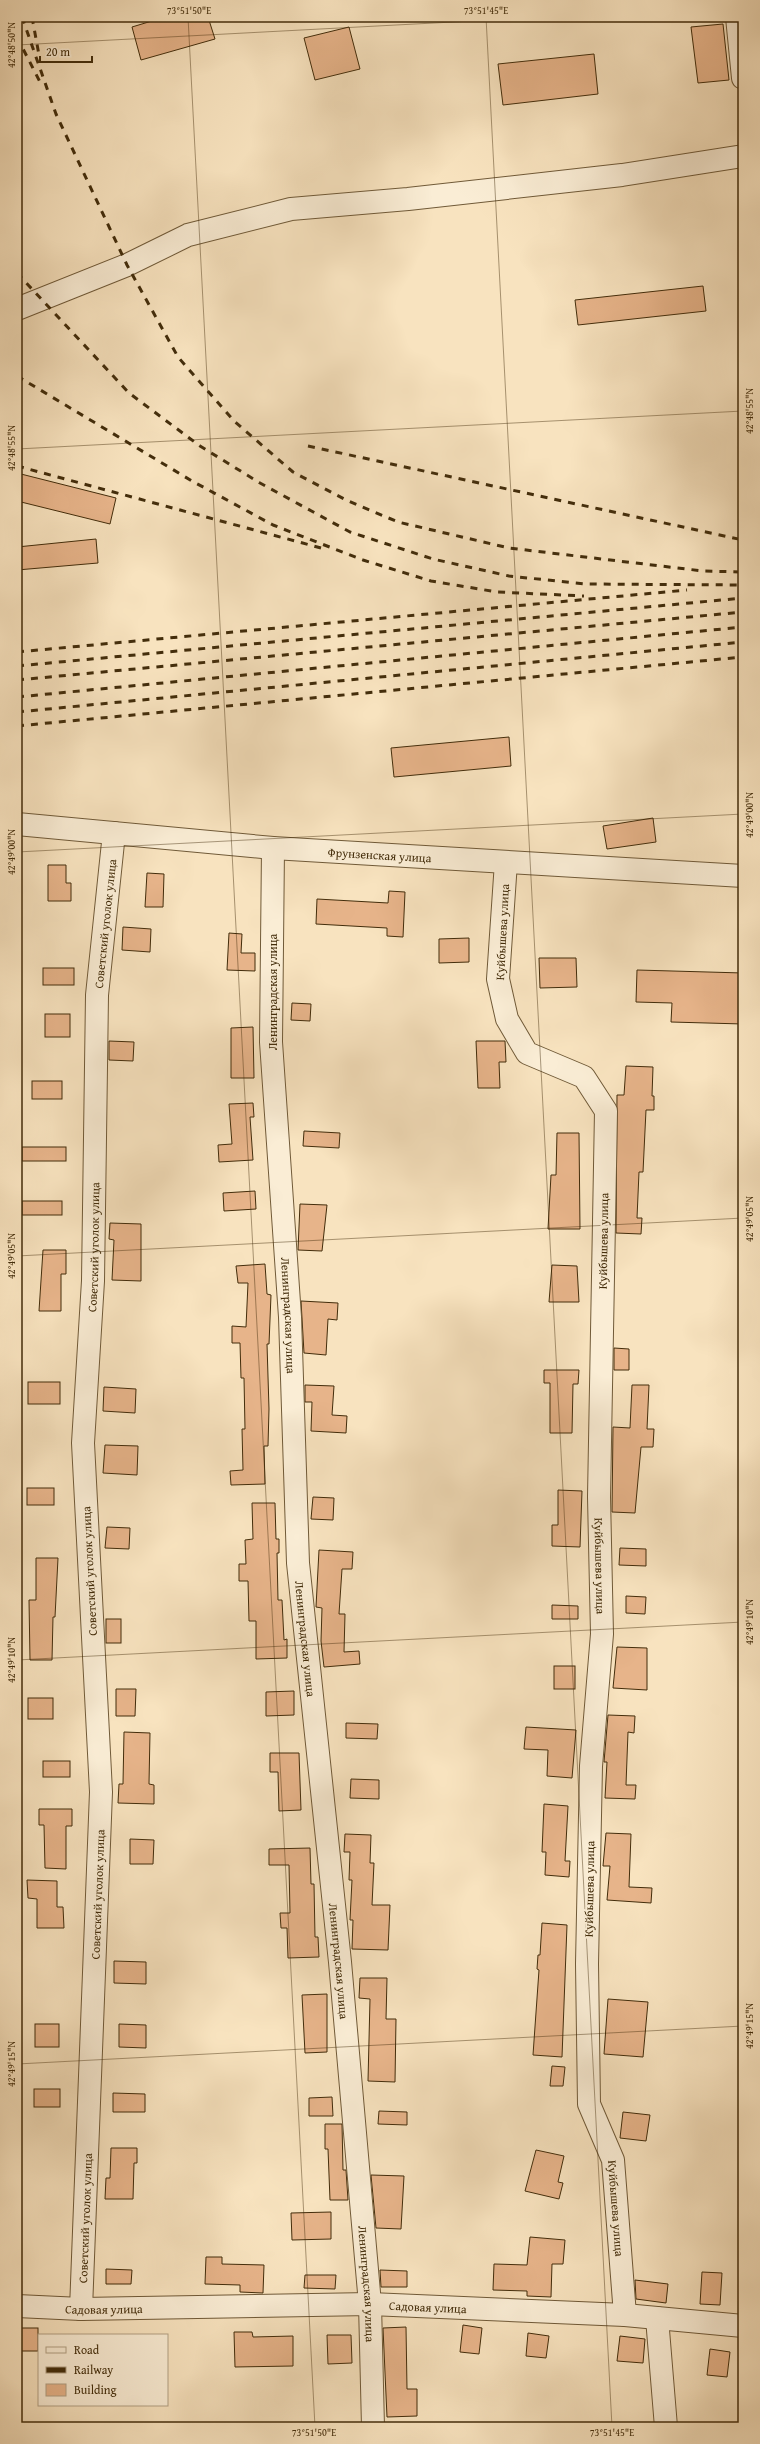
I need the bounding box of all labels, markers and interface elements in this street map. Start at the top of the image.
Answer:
text: 73°51'50"E [167,3,211,18]
text: 73°51'45"E [464,3,508,18]
text: 42°48'50"N [4,22,19,68]
scale bar [40,38,92,64]
text: 20 m [46,43,70,60]
text: 42°48'55"N [742,388,757,434]
text: 42°48'55"N [4,425,19,471]
text: 42°49'00"N [742,792,757,838]
text: 42°49'00"N [4,829,19,875]
street label: Фрунзенская улица [327,843,432,866]
street label: Советский уголок улица [89,858,120,989]
street label: Куйбышева улица [491,883,513,981]
street label: Ленинградская улица [264,933,281,1050]
street label: Советский уголок улица [83,1182,103,1313]
street label: Куйбышева улица [594,1192,612,1289]
text: 42°49'05"N [742,1196,757,1242]
text: 42°49'05"N [4,1233,19,1279]
street label: Ленинградская улица [277,1257,300,1374]
street label: Советский уголок улица [77,1505,101,1636]
street label: Куйбышева улица [591,1517,610,1615]
street label: Ленинградская улица [291,1580,321,1698]
text: 42°49'10"N [742,1599,757,1645]
text: 42°49'10"N [4,1637,19,1683]
street label: Советский уголок улица [86,1829,108,1960]
street label: Куйбышева улица [580,1840,598,1937]
street label: Ленинградская улица [325,1902,354,2020]
text: 42°49'15"N [742,2003,757,2049]
text: 42°49'15"N [4,2041,19,2087]
street label: Советский уголок улица [74,2153,96,2283]
street label: Куйбышева улица [605,2159,629,2257]
street label: Ленинградская улица [355,2225,379,2342]
street label: Садовая улица [389,2296,467,2317]
street label: Садовая улица [65,2299,143,2318]
legend [38,2334,168,2406]
text: Road [74,2341,100,2358]
text: Railway [74,2361,113,2378]
text: Building [74,2381,117,2398]
text: 73°51'50"E [292,2425,336,2440]
text: 73°51'45"E [590,2425,634,2440]

